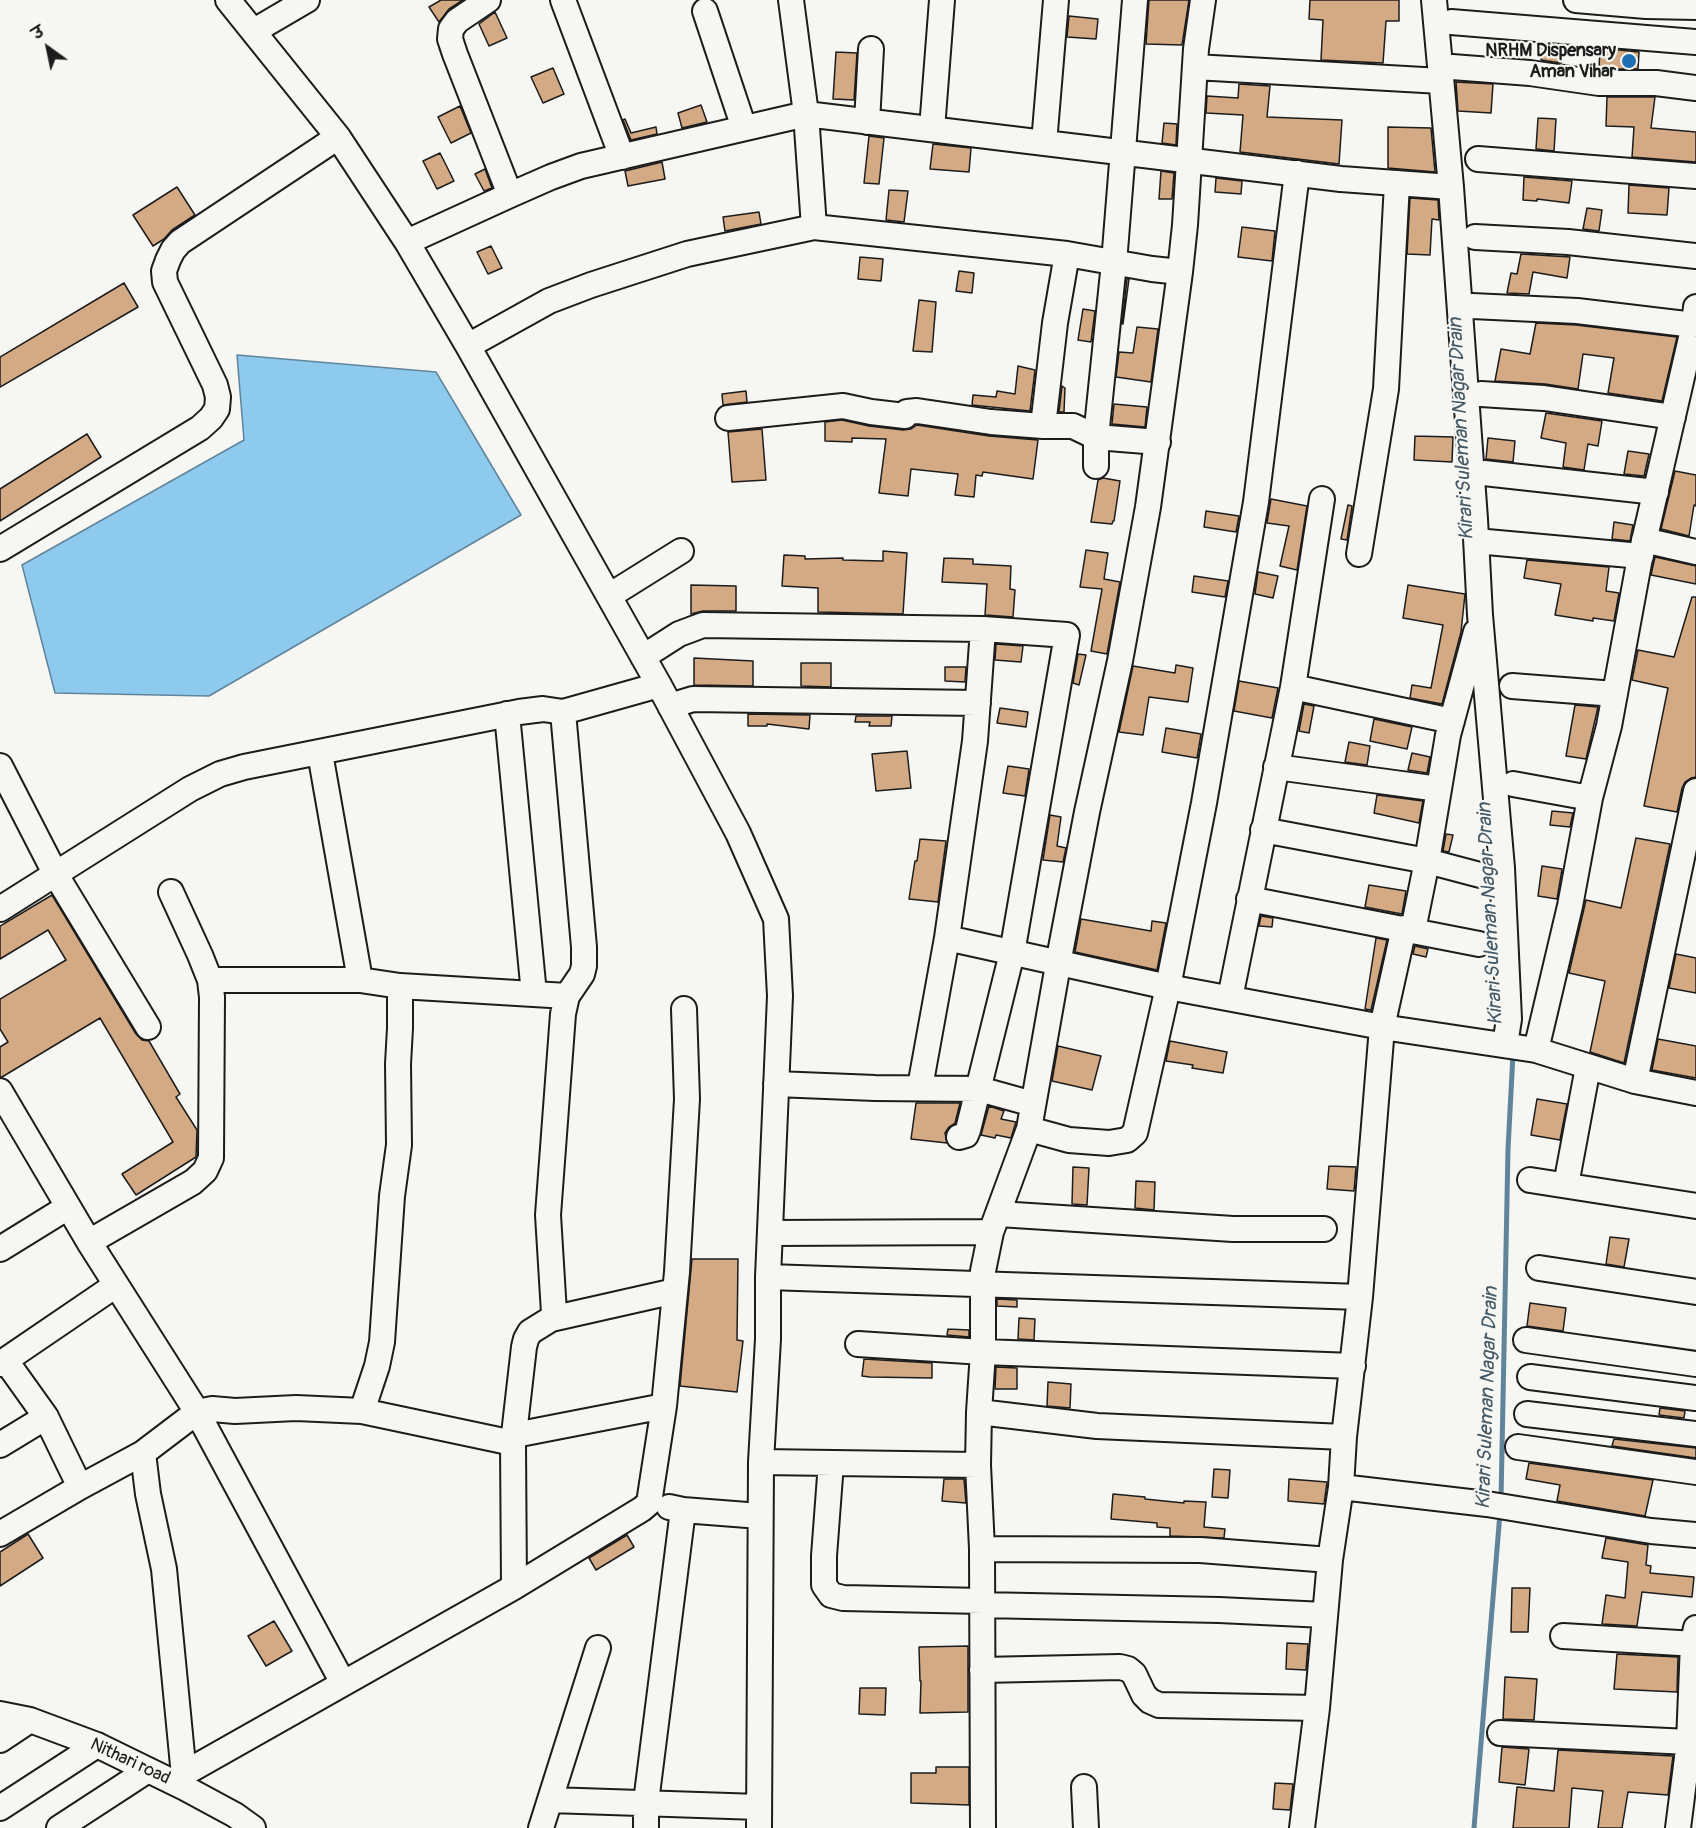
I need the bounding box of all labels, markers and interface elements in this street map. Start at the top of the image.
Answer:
north arrow [18,18,78,78]
text: उ [28,22,48,44]
place label: NRHM Dispensary Aman Vihar [1485,40,1616,82]
marker: NRHM Dispensary Aman Vihar [1620,52,1638,70]
water label: Kirari Suleman Nagar Drain [1444,317,1480,541]
water label: Kirari Suleman Nagar Drain [1473,802,1509,1026]
water label: Kirari Suleman Nagar Drain [1472,1286,1504,1510]
street label: Nithari road [87,1734,173,1790]

